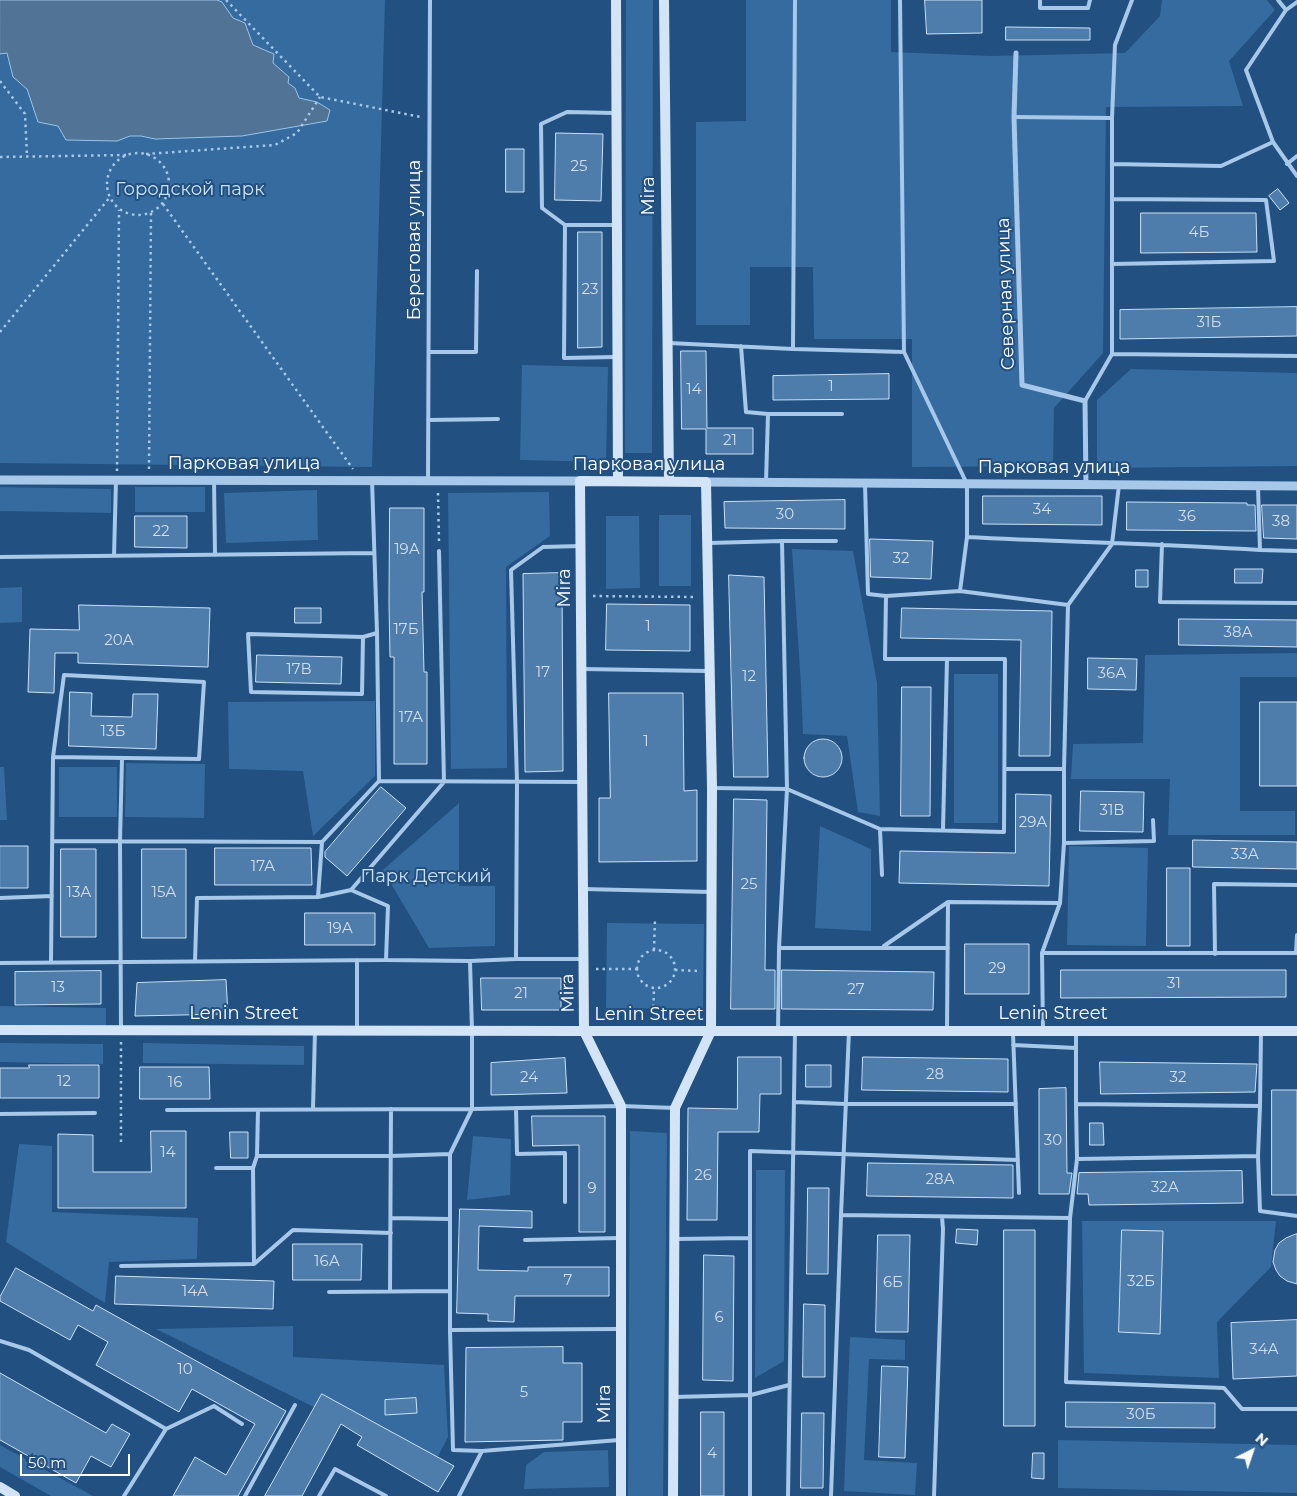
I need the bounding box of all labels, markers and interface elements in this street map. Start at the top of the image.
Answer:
house number: 25 [570,158,588,176]
street label: Береговая улица [404,160,426,320]
street label: Mira [638,176,660,216]
park label: Городской парк [115,179,265,201]
street label: Северная улица [993,217,1019,371]
house number: 4Б [1189,224,1209,242]
house number: 23 [582,281,598,299]
house number: 31Б [1197,314,1221,332]
house number: 1 [828,378,834,396]
house number: 14 [686,381,702,399]
house number: 21 [723,432,737,450]
street label: Парковая улица [168,453,320,475]
street label: Парковая улица [573,454,725,476]
street label: Парковая улица [978,457,1130,479]
house number: 34 [1033,501,1051,519]
house number: 30 [776,506,794,524]
house number: 36 [1178,508,1196,526]
house number: 38 [1272,513,1290,531]
house number: 22 [152,523,170,541]
house number: 19А [394,541,420,559]
house number: 32 [893,550,909,568]
street label: Mira [554,568,576,608]
house number: 1 [645,618,651,636]
house number: 17Б [393,621,419,639]
house number: 38А [1223,624,1253,642]
house number: 20А [104,632,134,650]
house number: 17В [286,661,312,679]
house number: 17 [536,664,550,682]
house number: 36А [1098,665,1126,683]
house number: 12 [742,668,756,686]
house number: 17А [399,709,423,727]
house number: 13Б [101,723,125,741]
house number: 1 [643,733,649,751]
house number: 31В [1099,802,1125,820]
house number: 29А [1019,814,1047,832]
house number: 33А [1231,846,1259,864]
house number: 17А [251,858,275,876]
park label: Парк Детский [360,866,492,888]
house number: 25 [740,876,758,894]
house number: 13А [66,884,92,902]
house number: 15А [151,884,177,902]
house number: 19А [327,920,353,938]
house number: 29 [988,960,1006,978]
street label: Mira [557,973,579,1013]
house number: 31 [1167,975,1181,993]
house number: 13 [51,979,65,997]
house number: 27 [847,981,865,999]
house number: 21 [514,985,528,1003]
street label: Lenin Street [189,1003,299,1025]
street label: Lenin Street [998,1003,1108,1025]
street label: Lenin Street [594,1004,704,1026]
house number: 28 [926,1066,944,1084]
house number: 24 [520,1069,538,1087]
house number: 32 [1170,1069,1186,1087]
house number: 12 [57,1073,71,1091]
house number: 16 [168,1074,182,1092]
house number: 30 [1044,1132,1062,1150]
house number: 14 [160,1144,176,1162]
house number: 26 [694,1167,712,1185]
house number: 28А [925,1171,955,1189]
house number: 32А [1151,1179,1179,1197]
house number: 9 [587,1180,597,1198]
house number: 16А [314,1253,340,1271]
house number: 7 [564,1272,572,1290]
house number: 32Б [1127,1273,1155,1291]
house number: 6Б [883,1274,903,1292]
house number: 14А [182,1283,208,1301]
house number: 6 [714,1309,724,1327]
house number: 34А [1249,1341,1279,1359]
house number: 10 [177,1361,193,1379]
house number: 5 [520,1384,528,1402]
street label: Mira [594,1384,616,1424]
house number: 30Б [1126,1406,1156,1424]
north arrow [1227,1426,1277,1476]
text: N [1252,1429,1272,1450]
scale bar [22,1444,132,1476]
house number: 4 [707,1445,717,1463]
text: 50 m [28,1453,66,1472]

